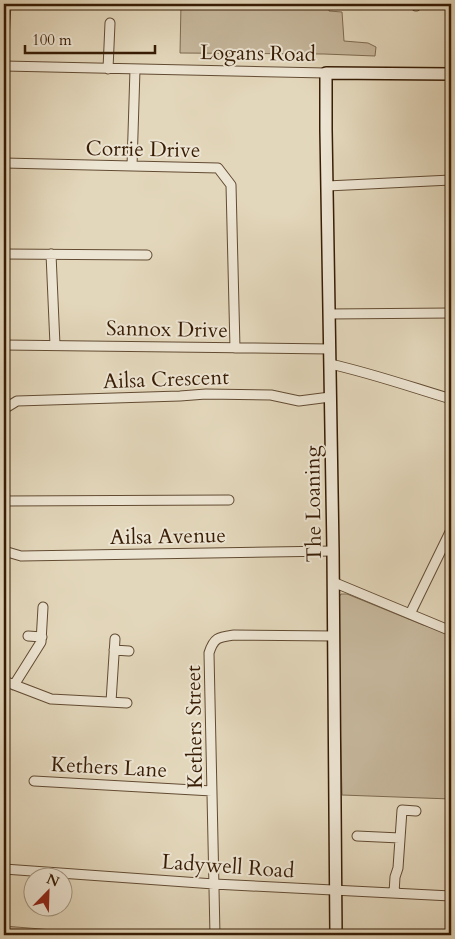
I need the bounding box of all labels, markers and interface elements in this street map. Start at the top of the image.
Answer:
scale bar [25,22,155,54]
text: 100 m [32,30,72,50]
street label: Logans Road [200,38,316,69]
street label: Corrie Drive [85,134,201,165]
street label: Sannox Drive [106,314,228,345]
street label: Ailsa Crescent [103,363,230,396]
street label: The Loaning [298,445,329,563]
street label: Ailsa Avenue [110,521,226,552]
street label: Kethers Street [179,665,210,789]
street label: Kethers Lane [50,750,168,785]
street label: Ladywell Road [161,847,295,886]
north arrow [22,866,72,916]
text: N [44,869,62,892]

